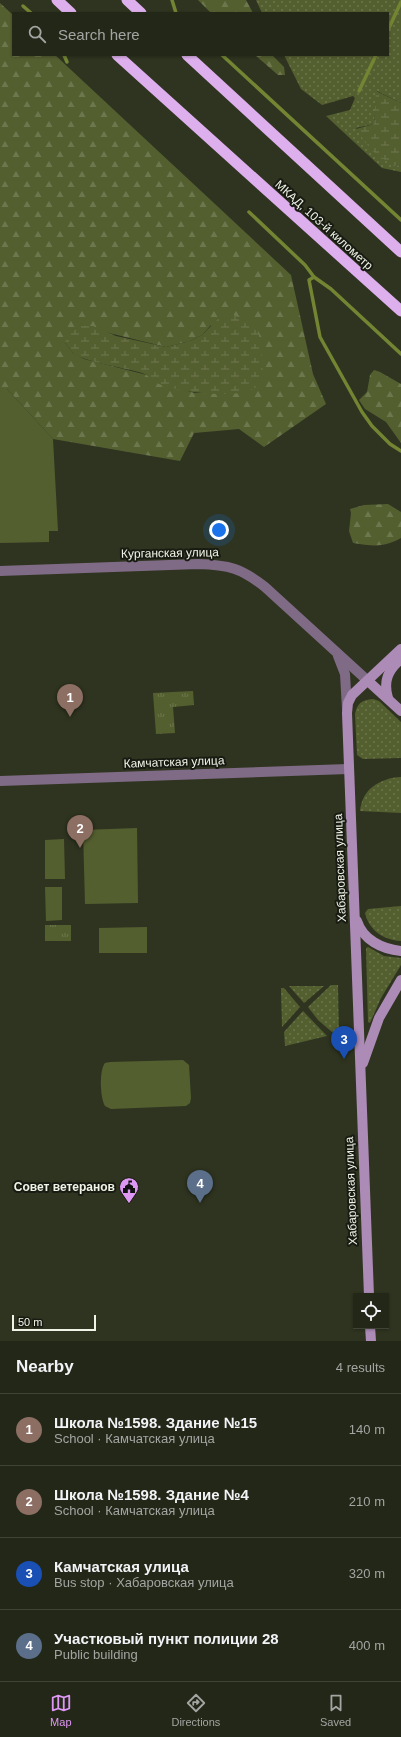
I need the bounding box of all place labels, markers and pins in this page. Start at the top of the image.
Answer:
pin: 1 [57,684,83,717]
pin: 2 [67,815,93,848]
pin: 3 [331,1026,357,1059]
pin: 4 [187,1170,213,1203]
public building icon: Совет ветеранов [118,1176,140,1204]
place label: Совет ветеранов [14,1180,115,1194]

